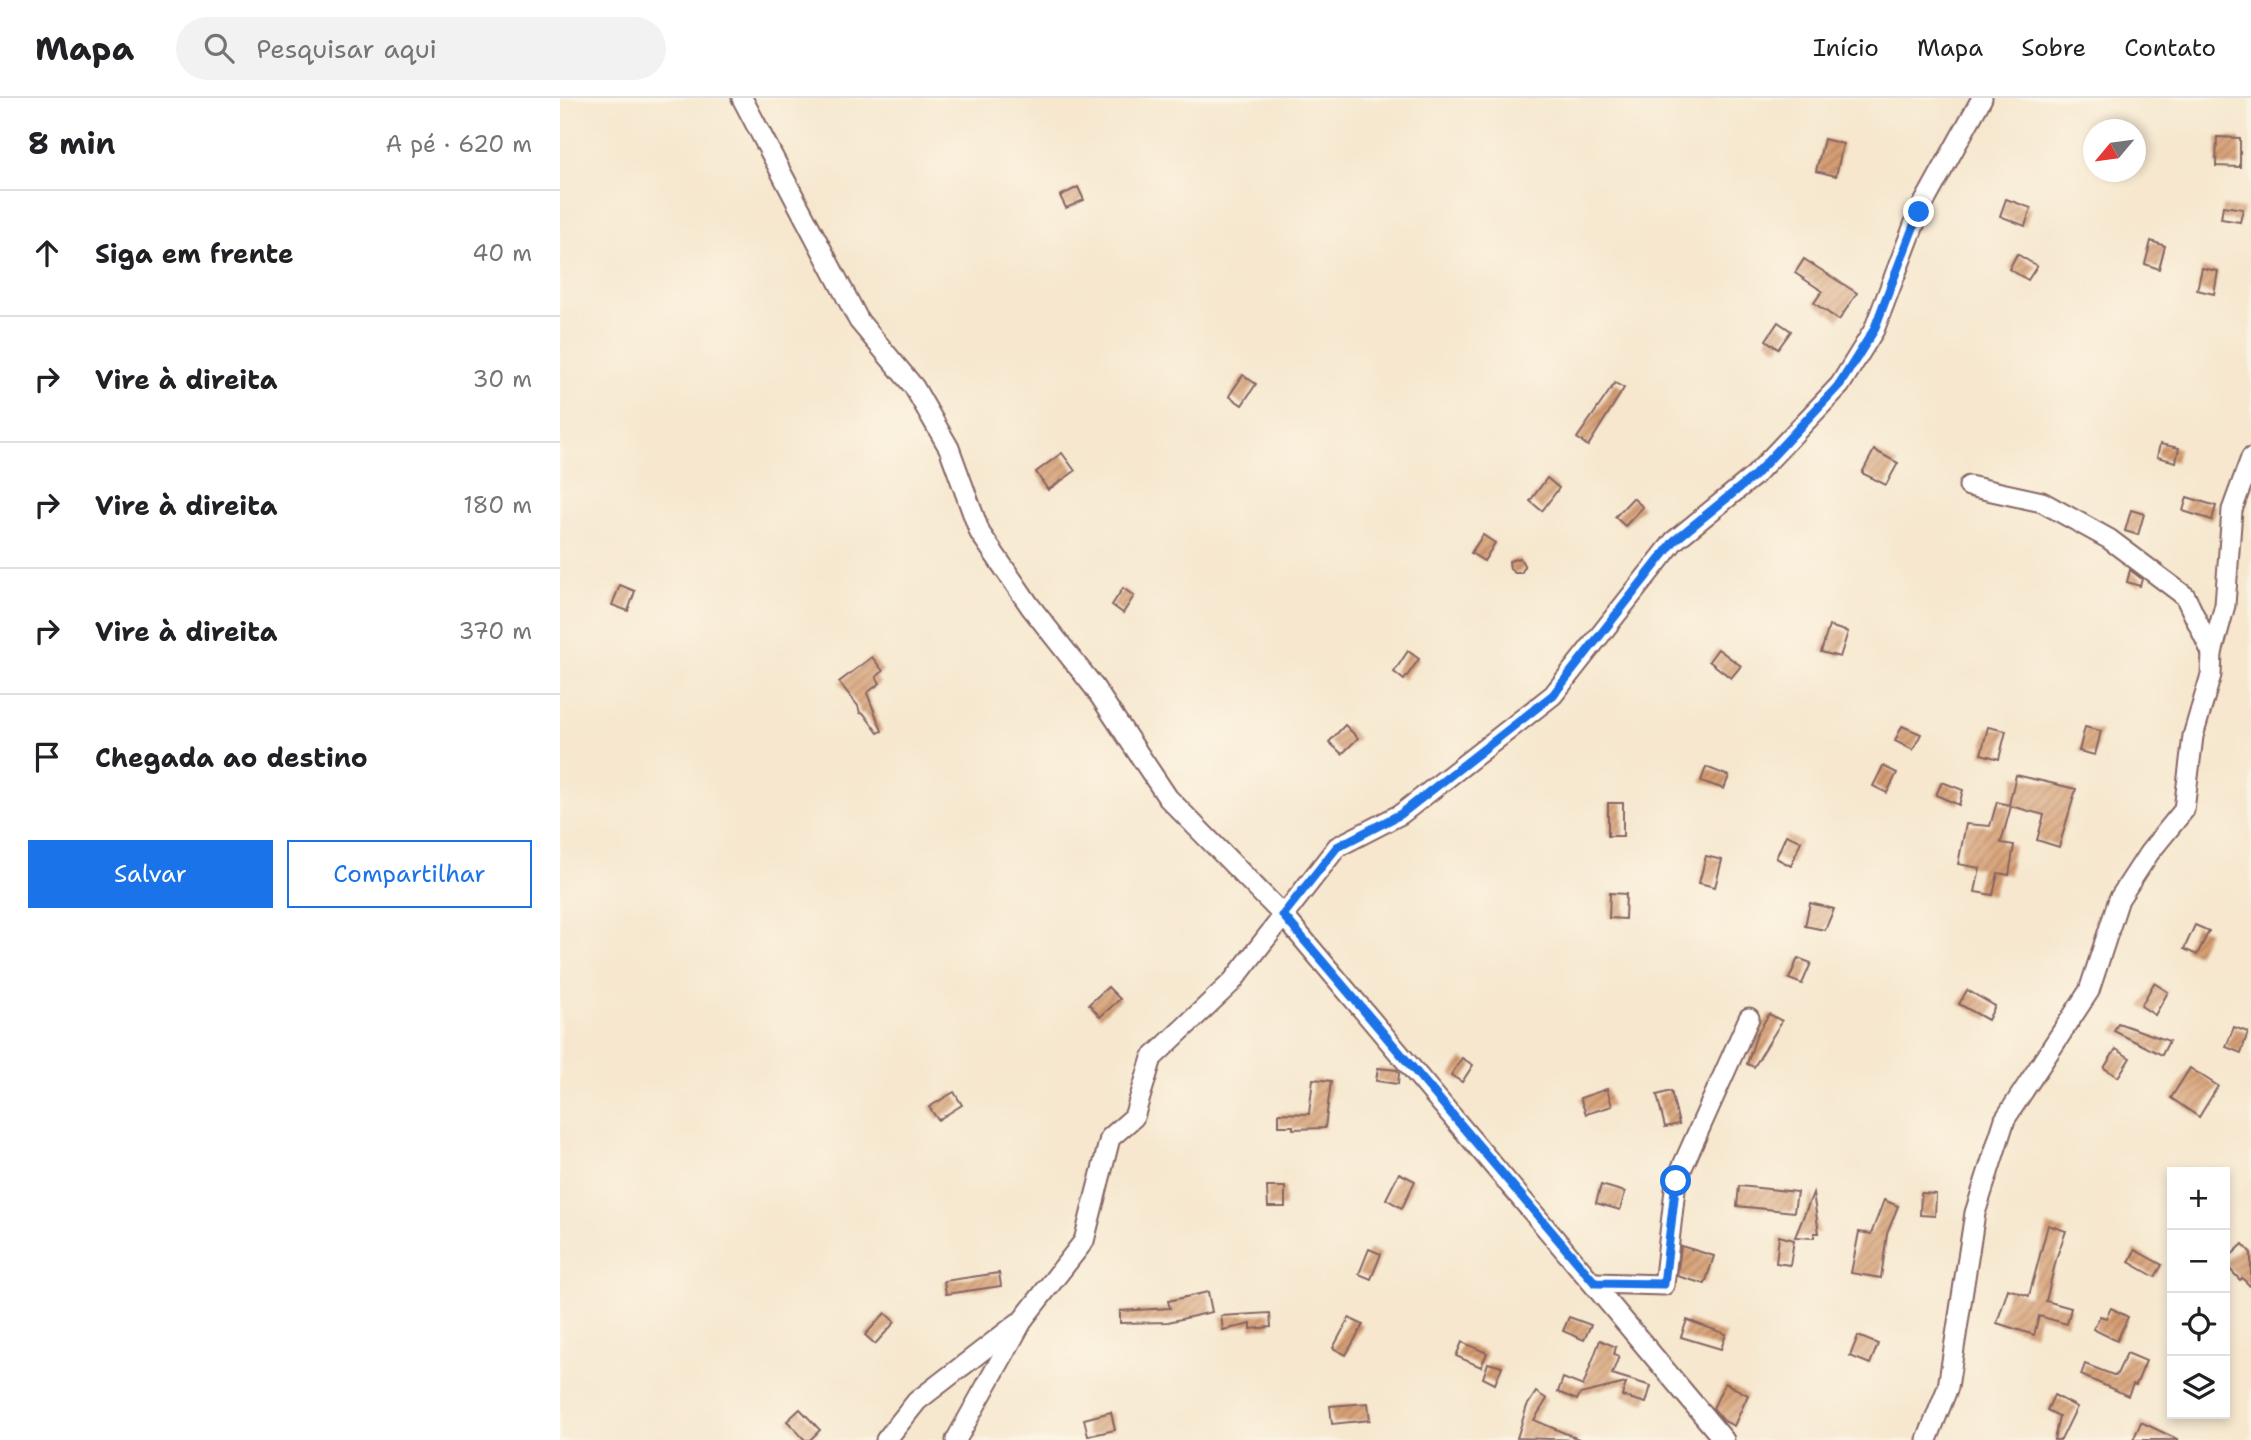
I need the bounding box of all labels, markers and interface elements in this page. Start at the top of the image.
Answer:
search box [176,17,666,80]
text: Mapa [35,26,134,71]
icon: search [200,29,238,67]
text: Pesquisar aqui [256,31,437,66]
text: Início [1813,32,1879,64]
text: Mapa [1917,32,1983,64]
text: Sobre [2021,32,2086,64]
text: Contato [2124,32,2216,64]
north arrow [2083,119,2146,182]
text: 8 min [28,123,115,164]
text: A pé · 620 m [386,129,532,159]
route end [1903,196,1934,227]
icon: ahead [28,234,66,272]
text: Siga em frente [95,236,294,271]
text: 40 m [472,238,532,268]
icon: right [28,360,66,398]
text: Vire à direita [95,362,277,397]
text: 30 m [473,364,532,394]
icon: right [28,486,66,524]
text: Vire à direita [95,488,277,523]
text: 180 m [463,490,532,520]
icon: right [28,612,66,650]
text: Vire à direita [95,614,277,649]
text: 370 m [459,616,532,646]
icon: arrive [28,738,66,776]
text: Chegada ao destino [95,740,368,775]
button: Salvar [28,840,273,908]
button: Compartilhar [287,840,532,908]
route start [1660,1165,1691,1196]
map controls [2167,1167,2230,1419]
button: + [2167,1167,2230,1230]
button: − [2167,1230,2230,1293]
button: locate [2167,1293,2230,1356]
button: layers [2167,1356,2230,1419]

